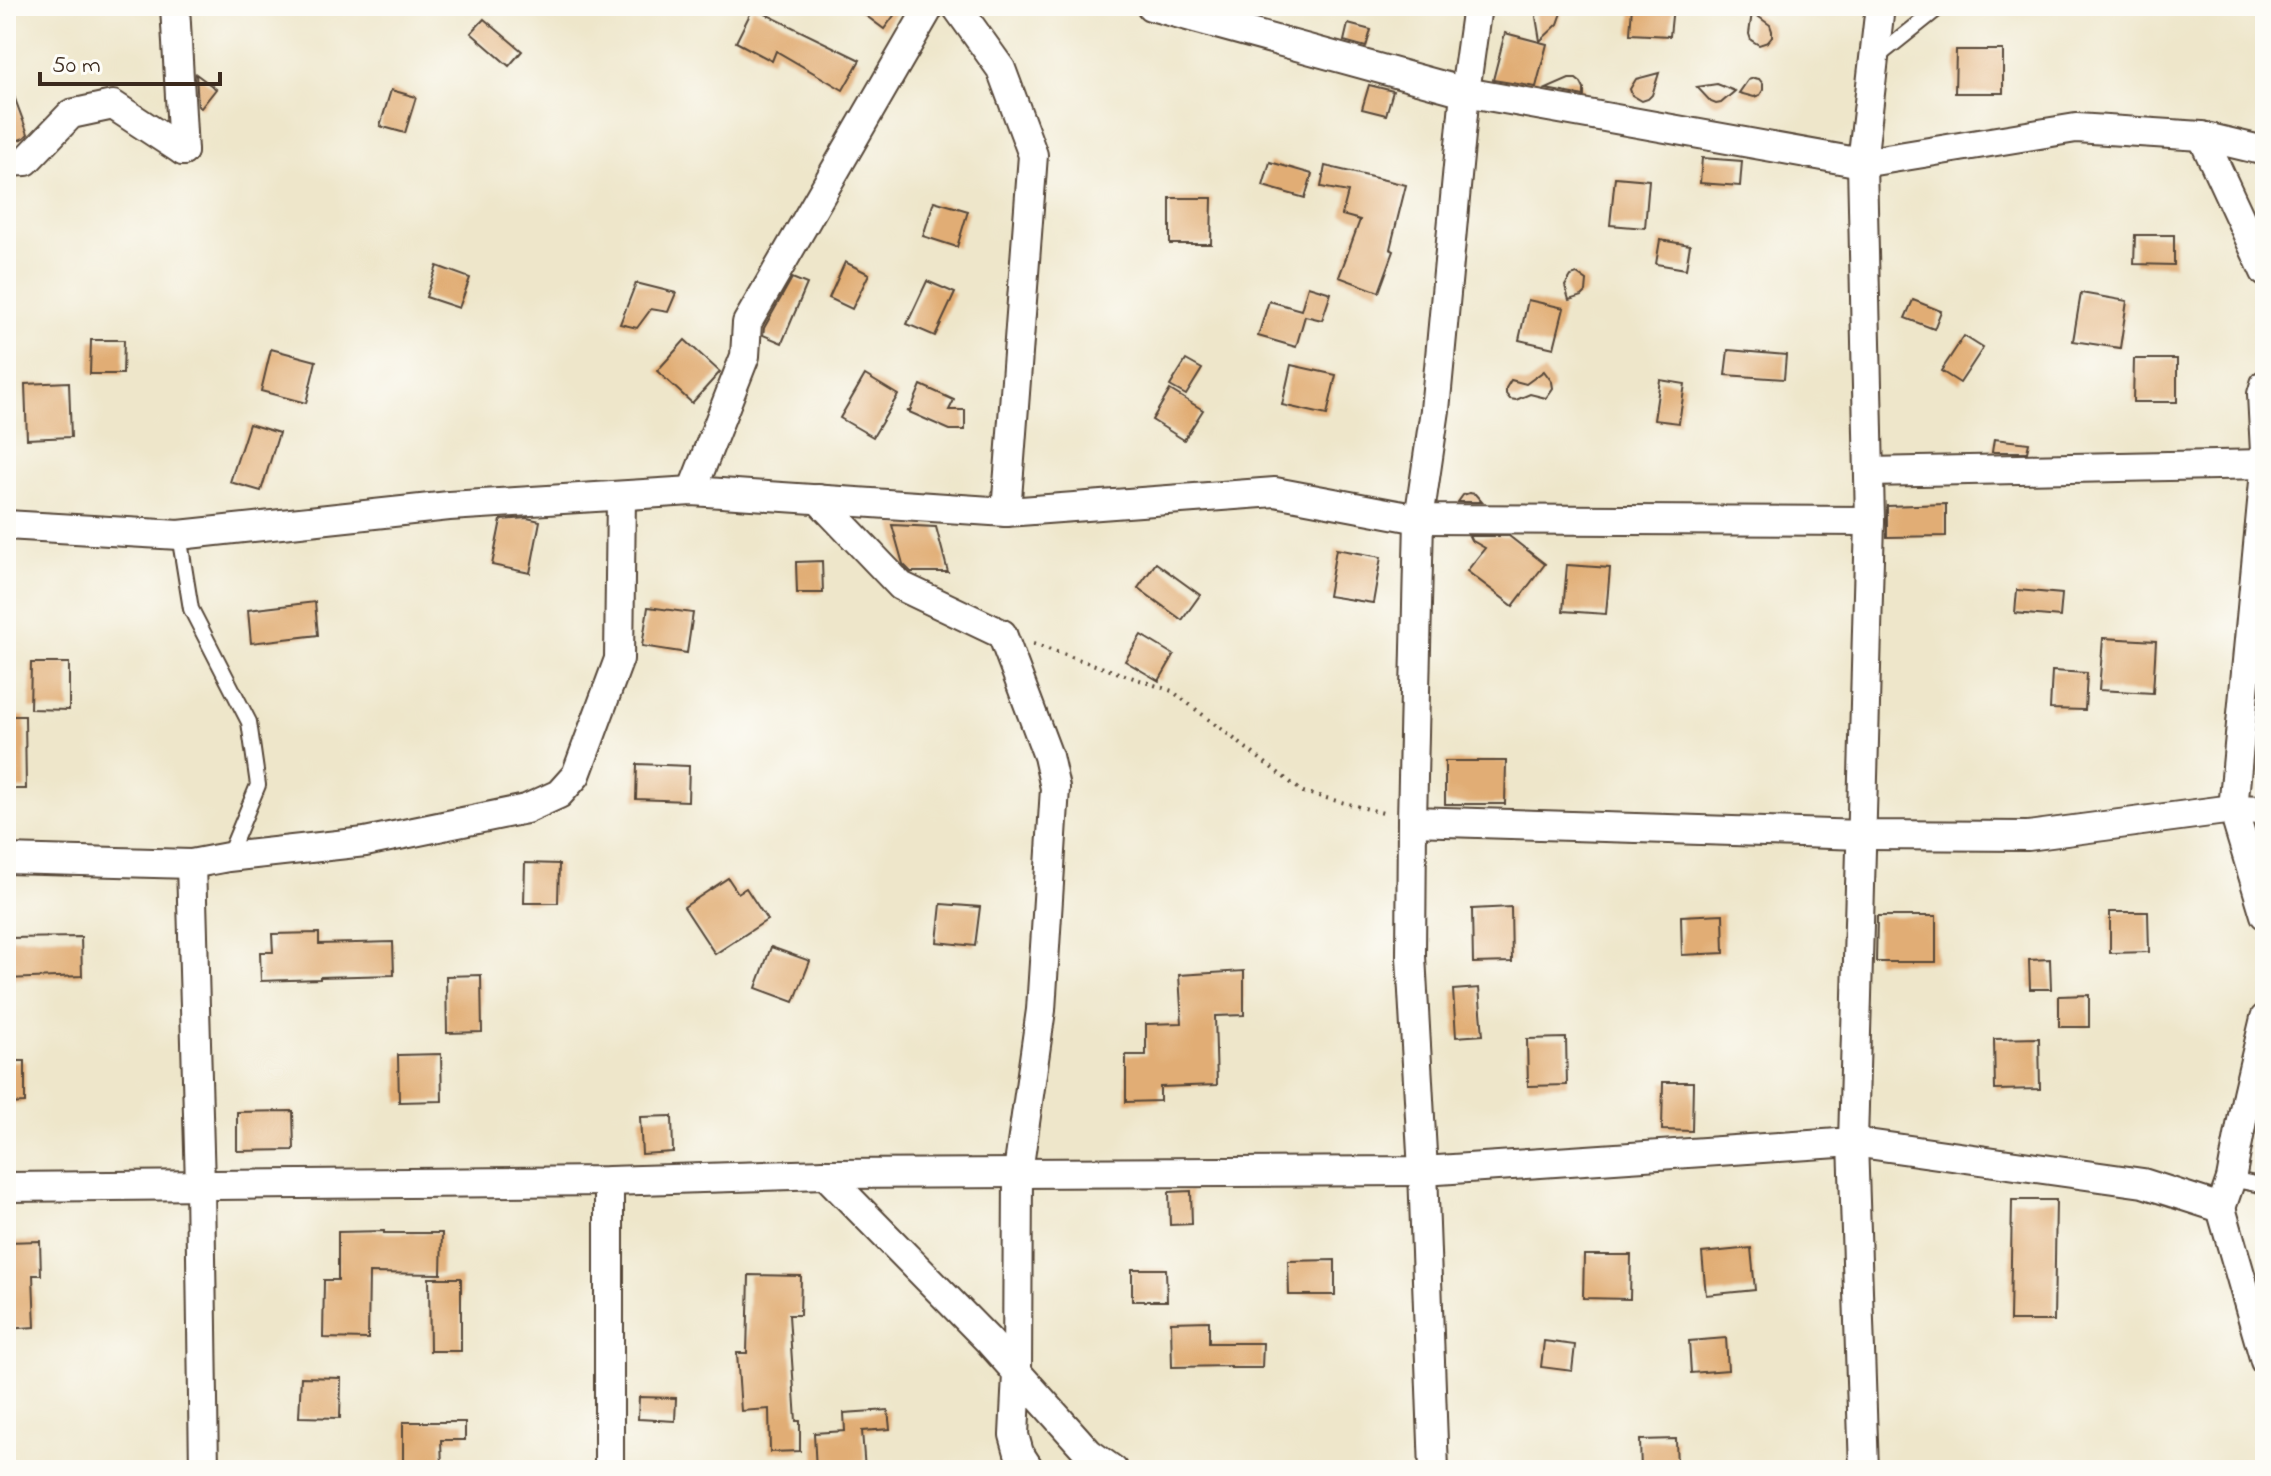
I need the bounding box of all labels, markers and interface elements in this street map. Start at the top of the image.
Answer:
scale bar [40,36,220,86]
text: 50 m [52,49,101,84]

